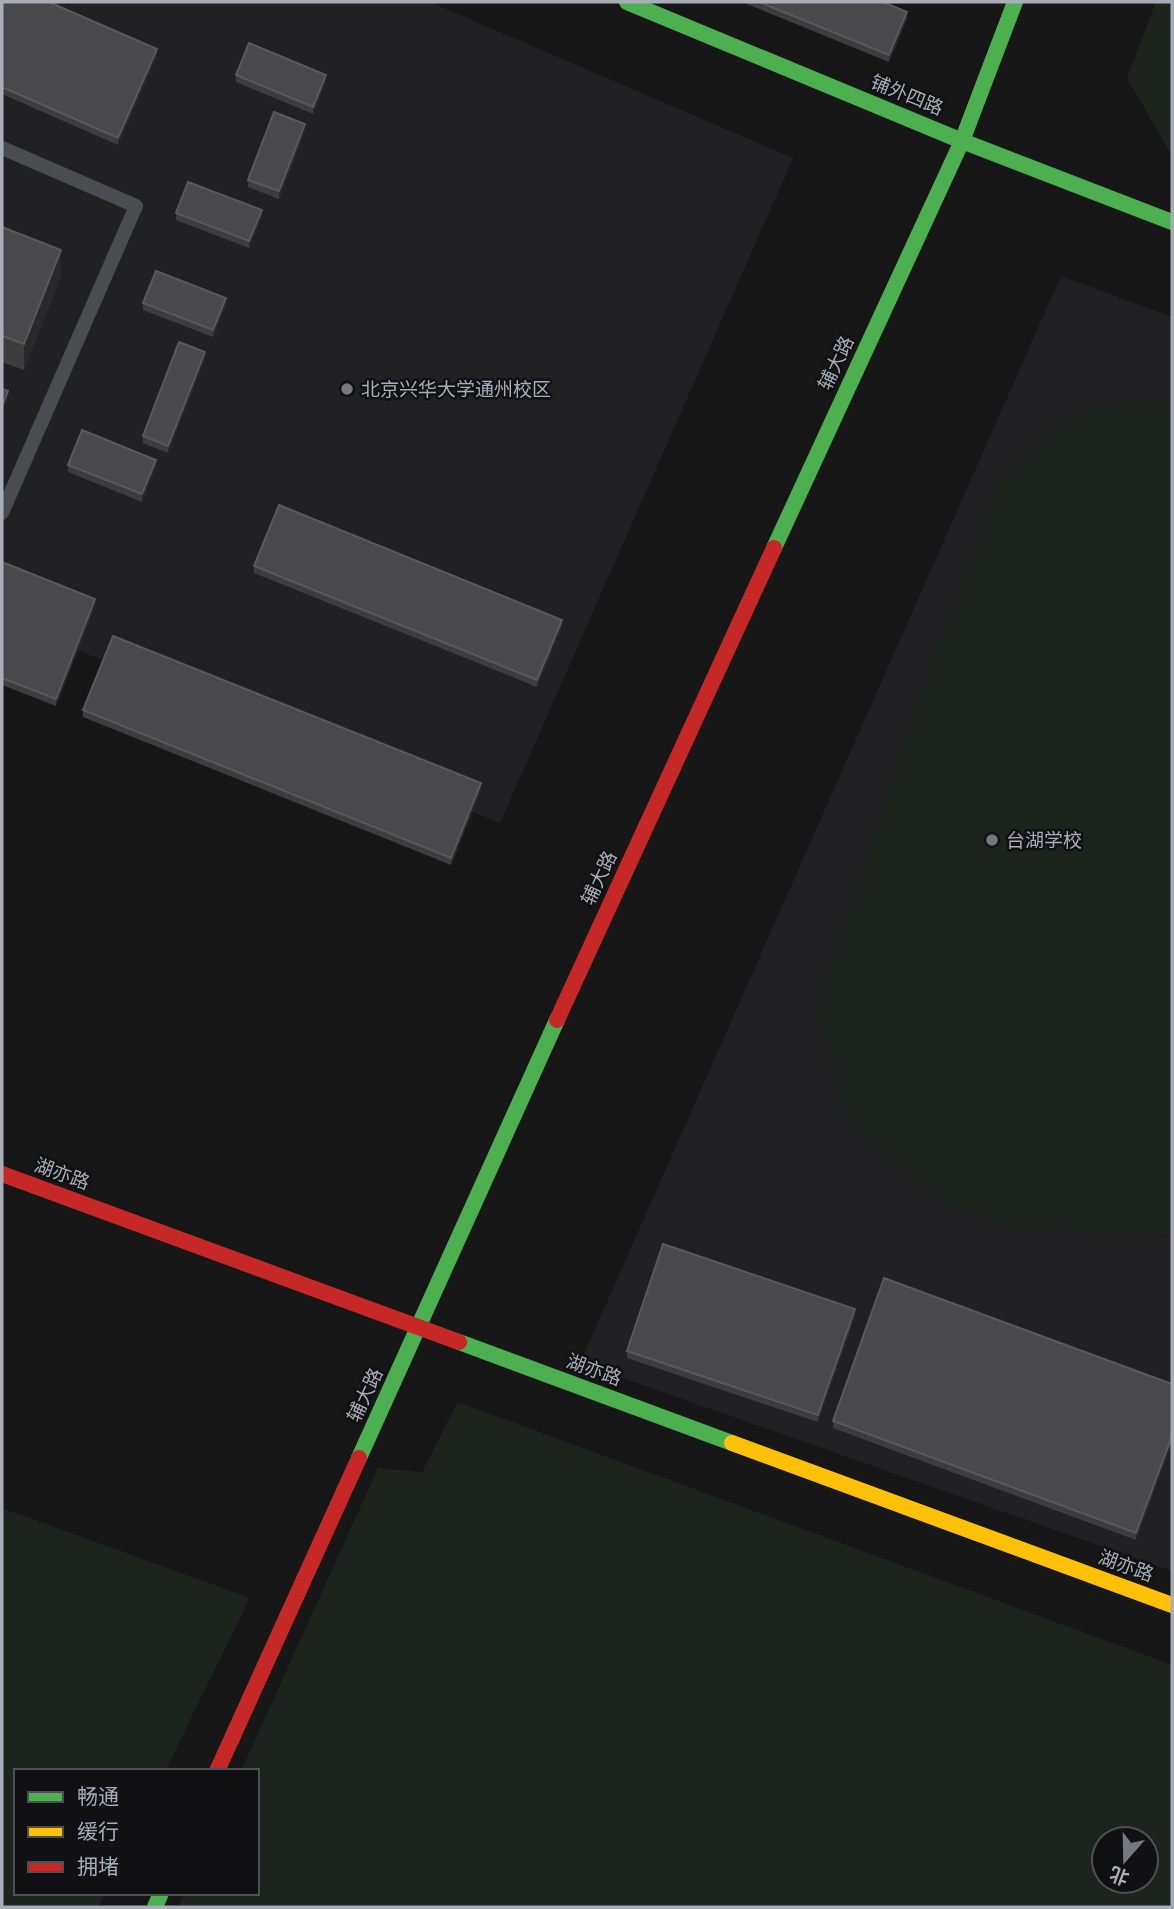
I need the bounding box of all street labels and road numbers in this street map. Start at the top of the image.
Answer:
street label: 铺外四路 [867,70,947,120]
street label: 辅大路 [814,332,858,394]
street label: 辅大路 [577,847,621,909]
street label: 湖亦路 [31,1153,93,1195]
street label: 湖亦路 [563,1349,625,1391]
street label: 辅大路 [343,1364,387,1426]
street label: 湖亦路 [1095,1545,1157,1587]

